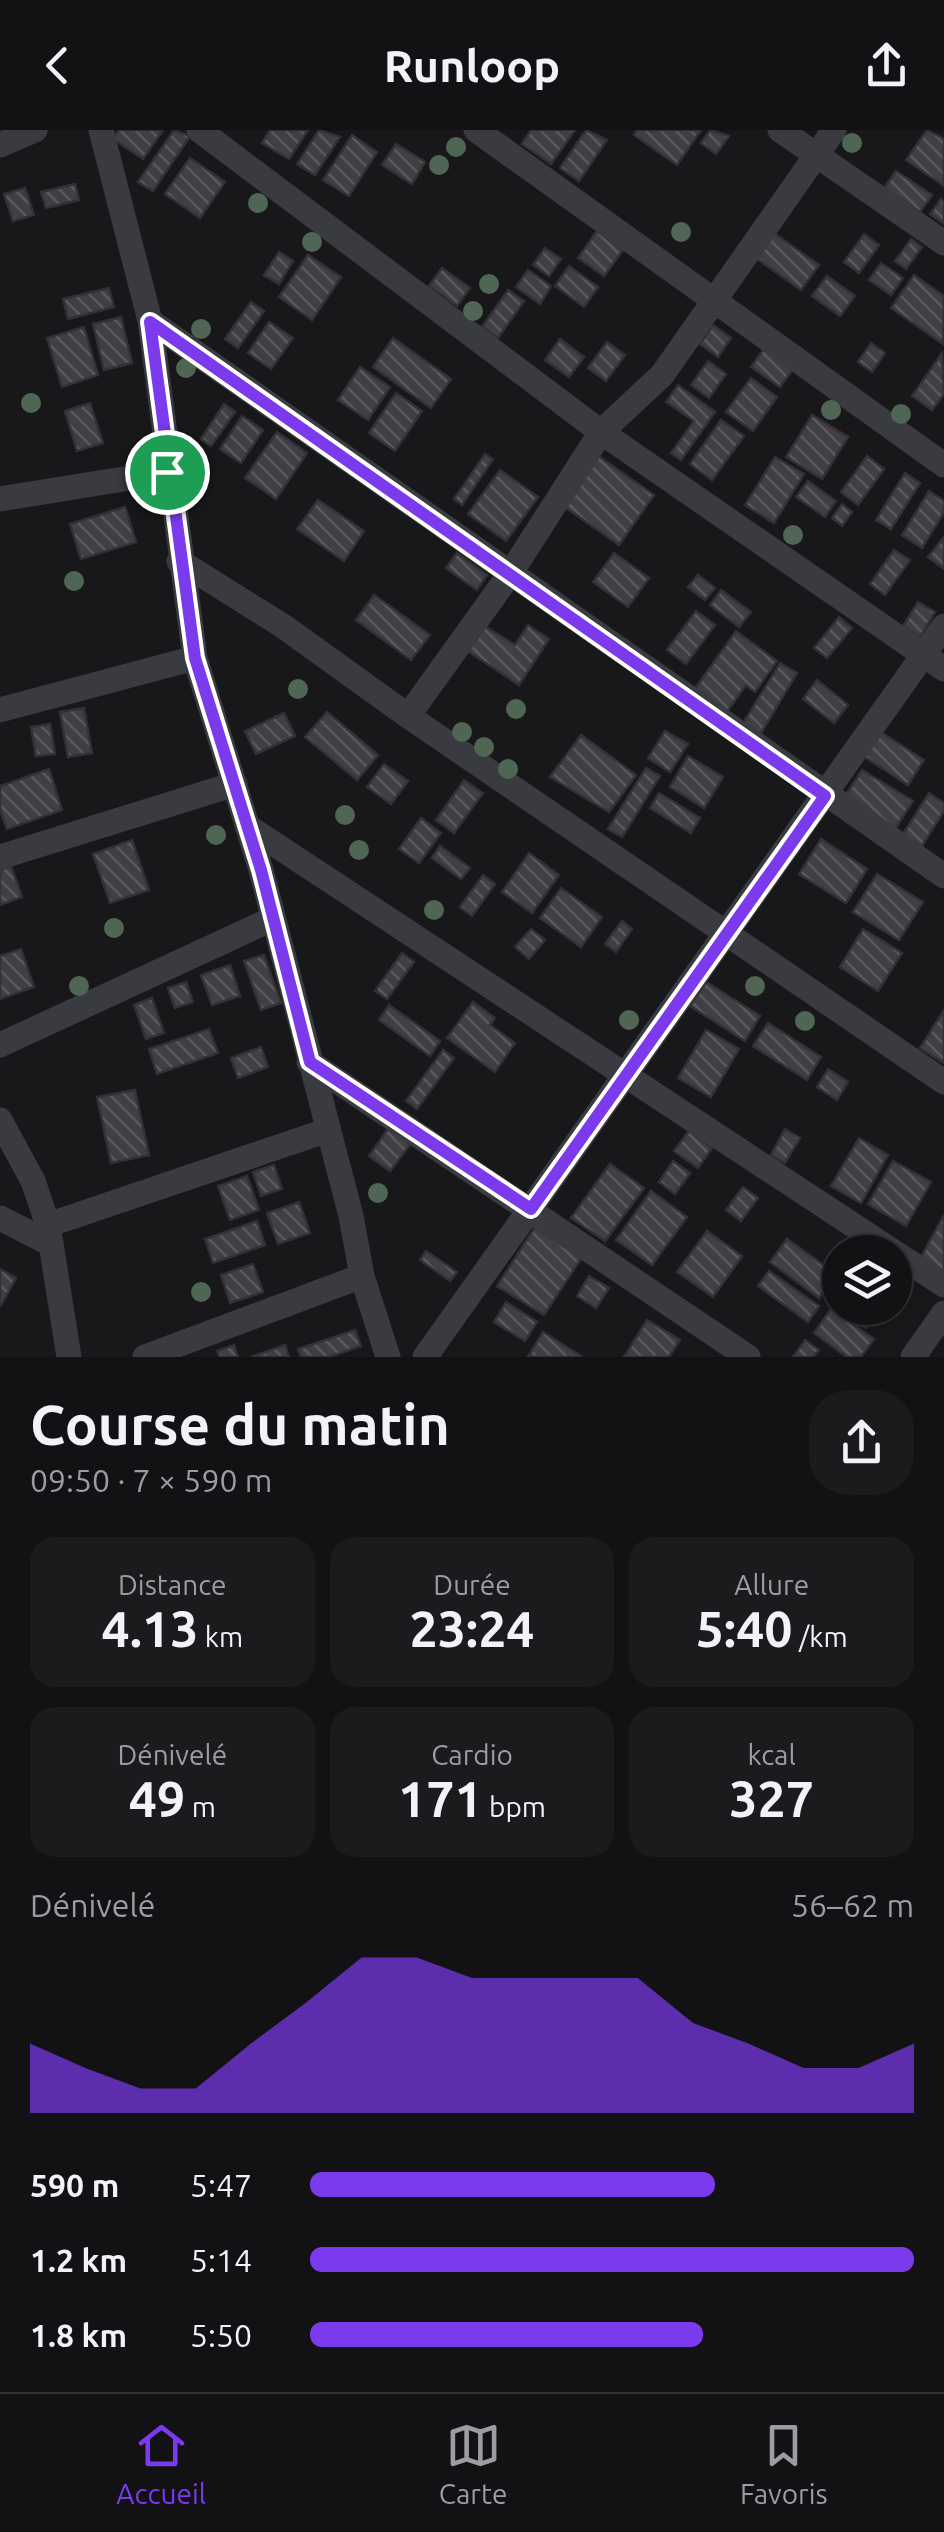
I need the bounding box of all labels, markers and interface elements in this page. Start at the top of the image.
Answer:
icon: back [30,38,85,93]
icon: share [859,38,914,93]
text: Runloop [384,40,560,91]
pin [125,430,210,515]
icon: arrive [140,445,195,500]
map controls [822,1235,912,1325]
button: layers [822,1235,912,1325]
button: share [809,1390,914,1495]
text: Course du matin [30,1394,450,1455]
text: 09:50 · 7 × 590 m [30,1462,272,1498]
text: Distance [118,1569,227,1600]
text: Durée [433,1569,511,1600]
text: Allure [734,1569,809,1600]
text: 4.13 [102,1600,198,1656]
text: 23:24 [409,1600,535,1656]
text: 5:40 [696,1600,793,1656]
text: km [198,1621,243,1652]
text: /km [793,1621,848,1652]
text: Dénivelé [117,1739,227,1770]
text: Cardio [431,1739,513,1770]
text: kcal [747,1739,796,1770]
text: 49 [129,1770,185,1826]
text: 171 [398,1770,483,1826]
text: 327 [729,1770,814,1826]
text: m [185,1791,216,1822]
text: bpm [483,1791,546,1822]
text: Dénivelé [30,1887,156,1923]
text: 56–62 m [791,1887,914,1923]
text: 590 m [30,2167,119,2203]
text: 5:47 [190,2167,252,2203]
text: 1.2 km [30,2242,127,2278]
text: 5:14 [190,2242,252,2278]
text: 1.8 km [30,2317,127,2353]
text: 5:50 [190,2317,252,2353]
tab: Accueil [116,2418,206,2509]
tab: Carte [439,2418,507,2509]
tab: Favoris [740,2418,828,2509]

